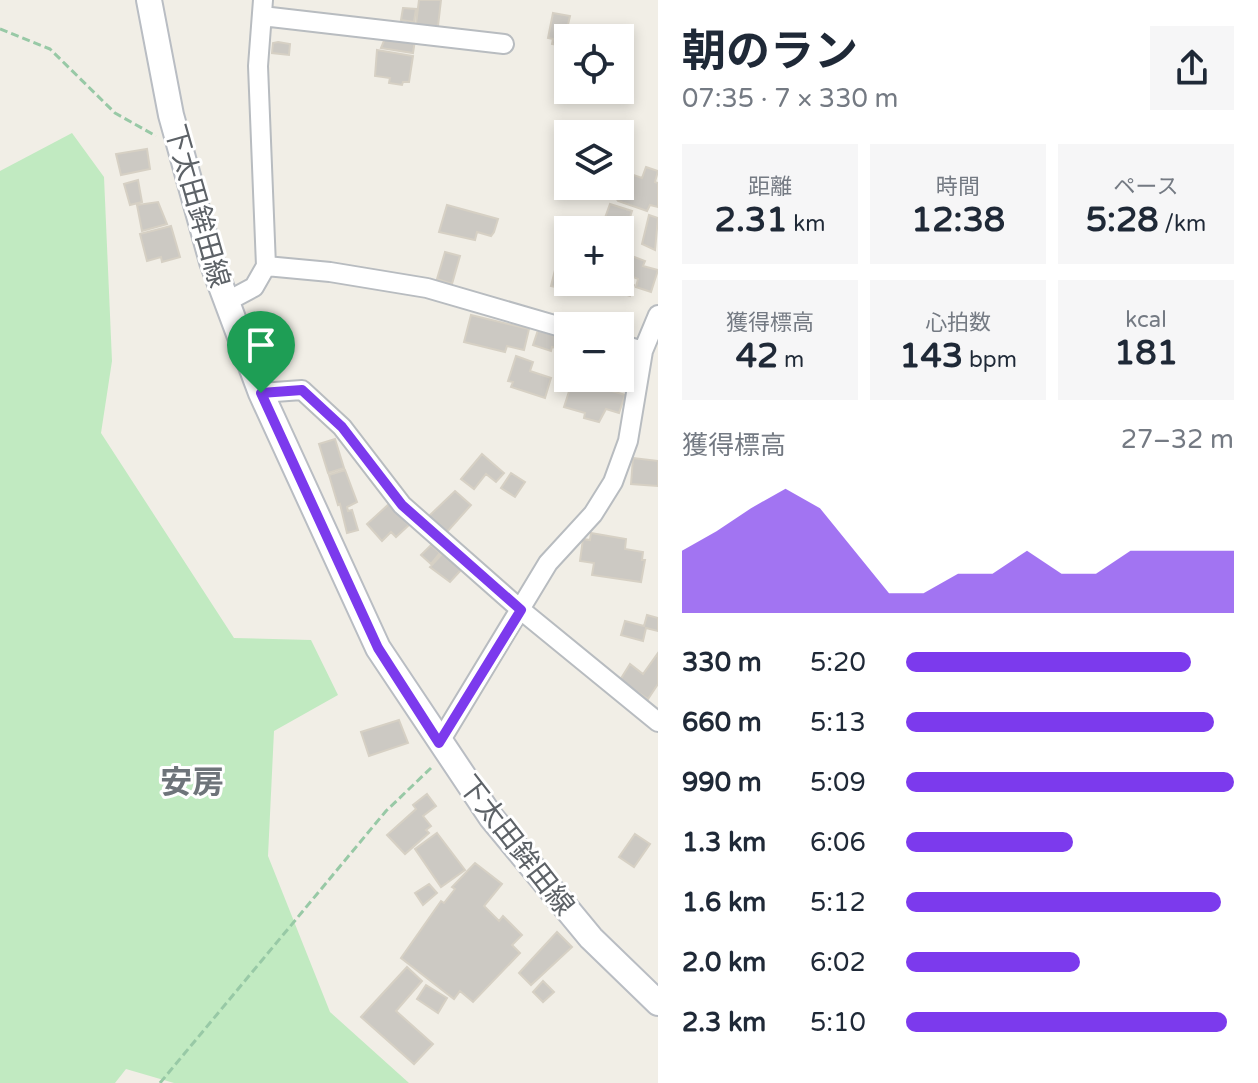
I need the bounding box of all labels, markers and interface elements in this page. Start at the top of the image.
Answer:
map controls [554,24,634,392]
button: locate [554,24,634,104]
text: 朝のラン [682,26,858,79]
button: share [1150,26,1234,110]
text: 07:35 · 7 × 330 m [682,83,898,114]
button: layers [554,120,634,200]
street label: 下太田鉾田線 [158,121,237,292]
text: 距離 [748,174,792,200]
text: 時間 [936,174,980,200]
text: ペース [1114,174,1178,200]
text: 2.31 [715,200,788,241]
text: 12:38 [911,200,1005,241]
text: 5:28 [1086,200,1159,241]
text: km [788,211,825,237]
text: /km [1159,211,1206,237]
button: + [554,216,634,296]
text: kcal [1125,307,1167,333]
text: 獲得標高 [726,310,814,336]
text: 心拍数 [925,310,991,336]
pin [227,311,295,393]
button: − [554,312,634,392]
icon: arrive [239,323,283,367]
text: 181 [1114,333,1178,374]
text: 42 [736,336,778,377]
text: 143 [899,336,963,377]
text: m [778,347,804,373]
text: bpm [963,347,1017,373]
text: 27–32 m [1121,424,1234,455]
text: 獲得標高 [682,430,786,461]
text: 330 m [682,647,762,678]
text: 5:20 [810,647,866,678]
text: 660 m [682,707,762,738]
text: 5:13 [810,707,866,738]
district label: 安房 [160,764,224,802]
text: 990 m [682,767,762,798]
text: 5:09 [810,767,866,798]
street label: 下太田鉾田線 [451,769,581,922]
text: 1.3 km [682,827,766,858]
text: 6:06 [810,827,866,858]
text: 1.6 km [682,887,766,918]
text: 5:12 [810,887,866,918]
text: 2.0 km [682,947,766,978]
text: 6:02 [810,947,866,978]
text: 2.3 km [682,1007,766,1038]
text: 5:10 [810,1007,866,1038]

